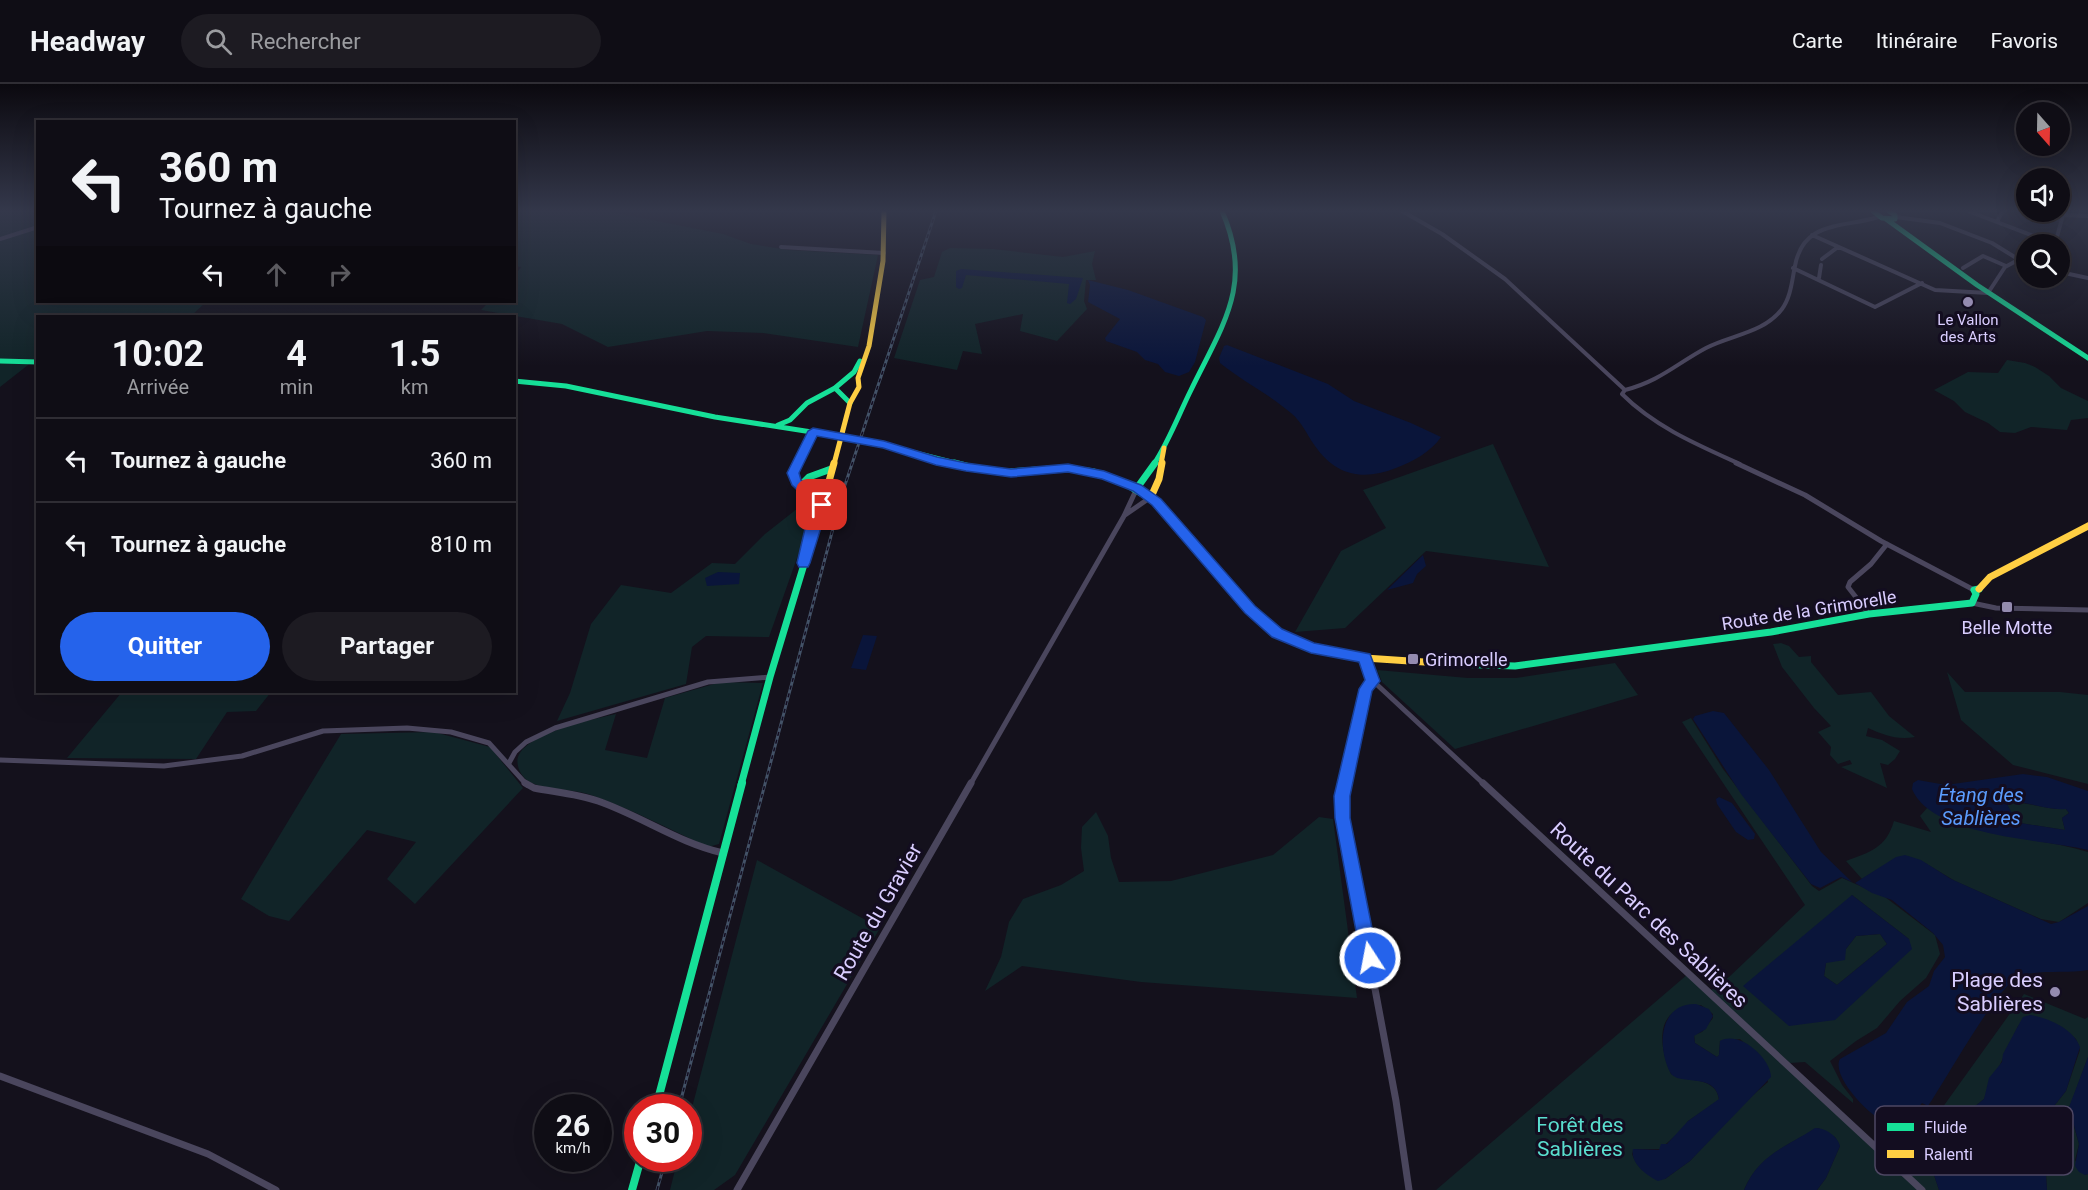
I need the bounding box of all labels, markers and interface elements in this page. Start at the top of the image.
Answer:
search box [181,14,601,68]
text: Headway [30,25,145,58]
icon: search [202,25,235,58]
text: Rechercher [250,29,361,54]
text: Carte [1792,29,1843,53]
text: Itinéraire [1876,29,1957,53]
text: Favoris [1990,29,2058,53]
north arrow [2016,102,2070,156]
map controls [2016,102,2070,288]
text: 360 m [159,143,278,192]
icon: left [60,144,138,222]
button: sound [2016,168,2070,222]
text: Tournez à gauche [159,193,372,225]
button: search [2016,234,2070,288]
icon: left [197,258,230,291]
icon: ahead [260,258,293,291]
icon: right [323,258,356,291]
marker: Le Vallon des Arts [1961,295,1975,309]
place label: Le Vallon des Arts [1937,311,1999,346]
text: 10:02 [112,333,204,375]
text: 4 [286,333,307,375]
text: 1.5 [389,333,440,375]
text: Arrivée [127,375,189,399]
text: min [280,375,313,399]
text: km [401,375,428,399]
icon: left [60,444,93,477]
text: Tournez à gauche [111,448,286,473]
text: 360 m [430,448,492,473]
pin [796,479,847,530]
icon: arrive [805,488,838,521]
icon: left [60,528,93,561]
text: Tournez à gauche [111,532,286,557]
text: 810 m [430,532,492,557]
street label: Route de la Grimorelle [1720,586,1898,634]
marker: Belle Motte [2000,600,2014,614]
button: Quitter [60,612,270,681]
button: Partager [282,612,492,681]
place label: Belle Motte [1962,617,2052,638]
place label: Grimorelle [1425,649,1508,670]
marker: Grimorelle [1406,652,1420,666]
water label: Étang des Sablières [1938,783,2024,830]
street label: Route du Parc des Sablières [1545,817,1753,1013]
street label: Route du Gravier [829,839,927,985]
position arrow [1338,926,1402,990]
place label: Plage des Sablières [1951,968,2043,1016]
marker: Plage des Sablières [2048,985,2062,999]
speed limit sign: 30 [624,1094,702,1172]
legend [1875,1106,2073,1175]
text: 26 [556,1108,590,1143]
park label: Forêt des Sablières [1536,1113,1624,1161]
text: Fluide [1924,1118,1967,1137]
text: km/h [555,1139,591,1157]
text: Ralenti [1924,1145,1973,1164]

